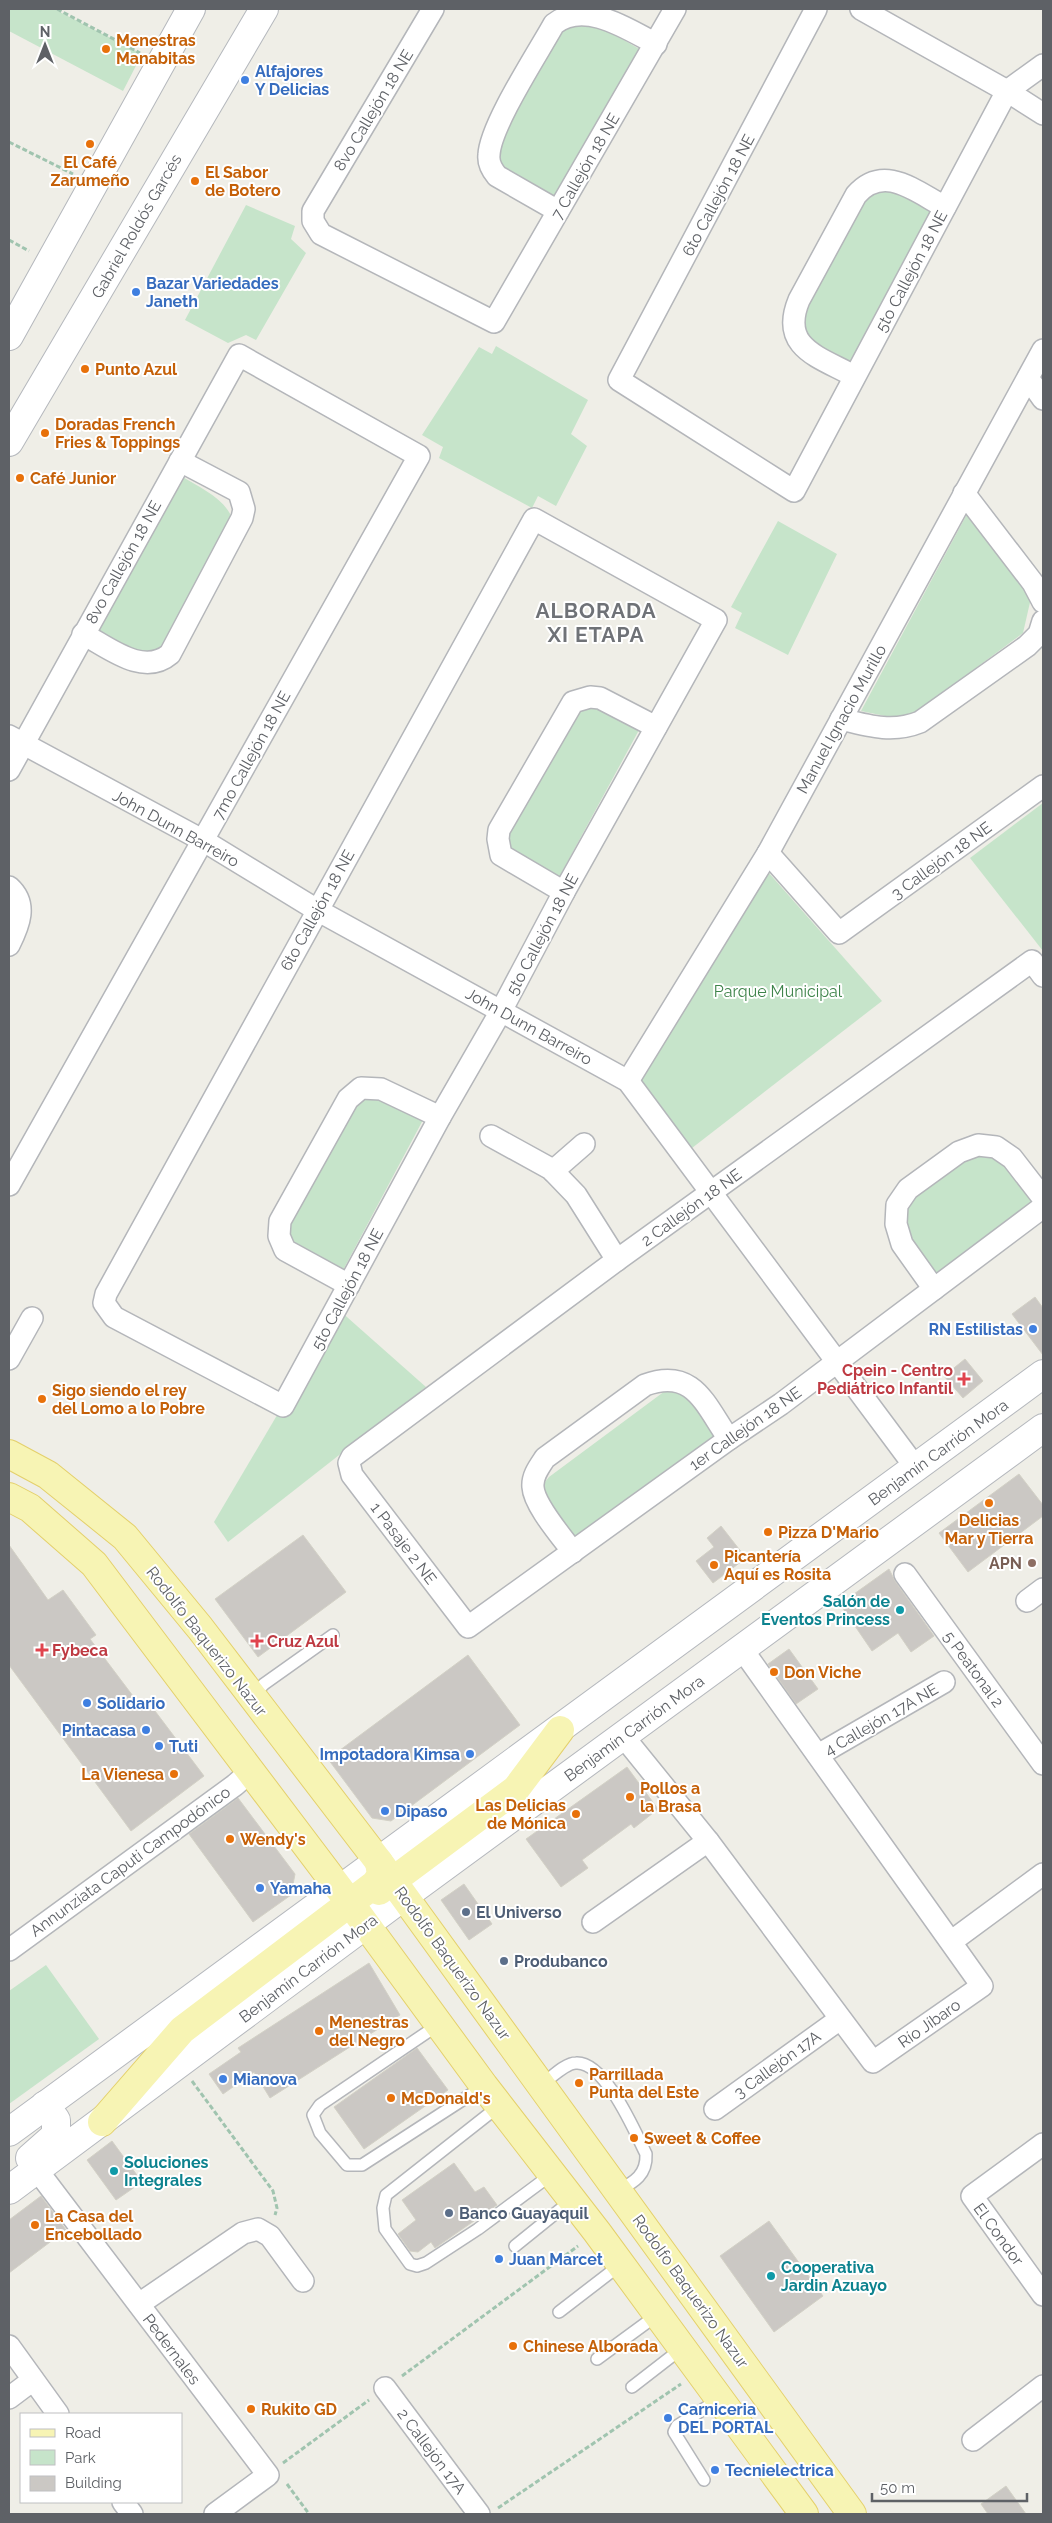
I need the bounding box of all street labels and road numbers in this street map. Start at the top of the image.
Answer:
street label: 8vo Callejón 18 NE [330,46,417,174]
street label: 7 Callejón 18 NE [547,110,624,223]
street label: 6to Callejón 18 NE [678,131,759,259]
street label: Gabriel Roldós Garcés [87,151,186,302]
street label: 5to Callejón 18 NE [872,207,951,335]
street label: 8vo Callejón 18 NE [82,497,165,627]
street label: Manuel Ignacio Murillo [793,641,890,797]
street label: 7mo Callejón 18 NE [208,688,295,823]
street label: John Dunn Barreiro [109,786,242,871]
street label: 3 Callejón 18 NE [887,817,995,903]
street label: 6to Callejón 18 NE [276,846,359,974]
street label: 5to Callejón 18 NE [503,870,582,998]
street label: John Dunn Barreiro [462,984,595,1069]
street label: 2 Callejón 18 NE [637,1165,745,1250]
street label: 5to Callejón 18 NE [308,1225,387,1353]
street label: 1er Callejón 18 NE [686,1383,805,1474]
street label: Benjamín Carrión Mora [865,1395,1012,1510]
street label: 1 Pasaje 2 NE [367,1499,441,1588]
street label: Rodolfo Baquerizo Nazur [142,1563,271,1720]
street label: 5 Peatonal 2 [940,1627,1008,1711]
street label: Benjamín Carrión Mora [561,1671,708,1786]
street label: 4 Callejón 17A NE [821,1679,942,1760]
street label: Annunziata Caputi Campodónico [26,1782,234,1940]
street label: Rodolfo Baquerizo Nazur [391,1883,515,2044]
street label: Benjamín Carrión Mora [235,1910,381,2027]
street label: Río Jíbaro [894,1995,964,2052]
street label: 3 Callejón 17A [730,2027,824,2102]
street label: El Condor [970,2199,1028,2270]
street label: Rodolfo Baquerizo Nazur [629,2211,753,2372]
street label: Pedernales [139,2310,205,2389]
street label: 2 Callejón 17A [393,2405,470,2498]

